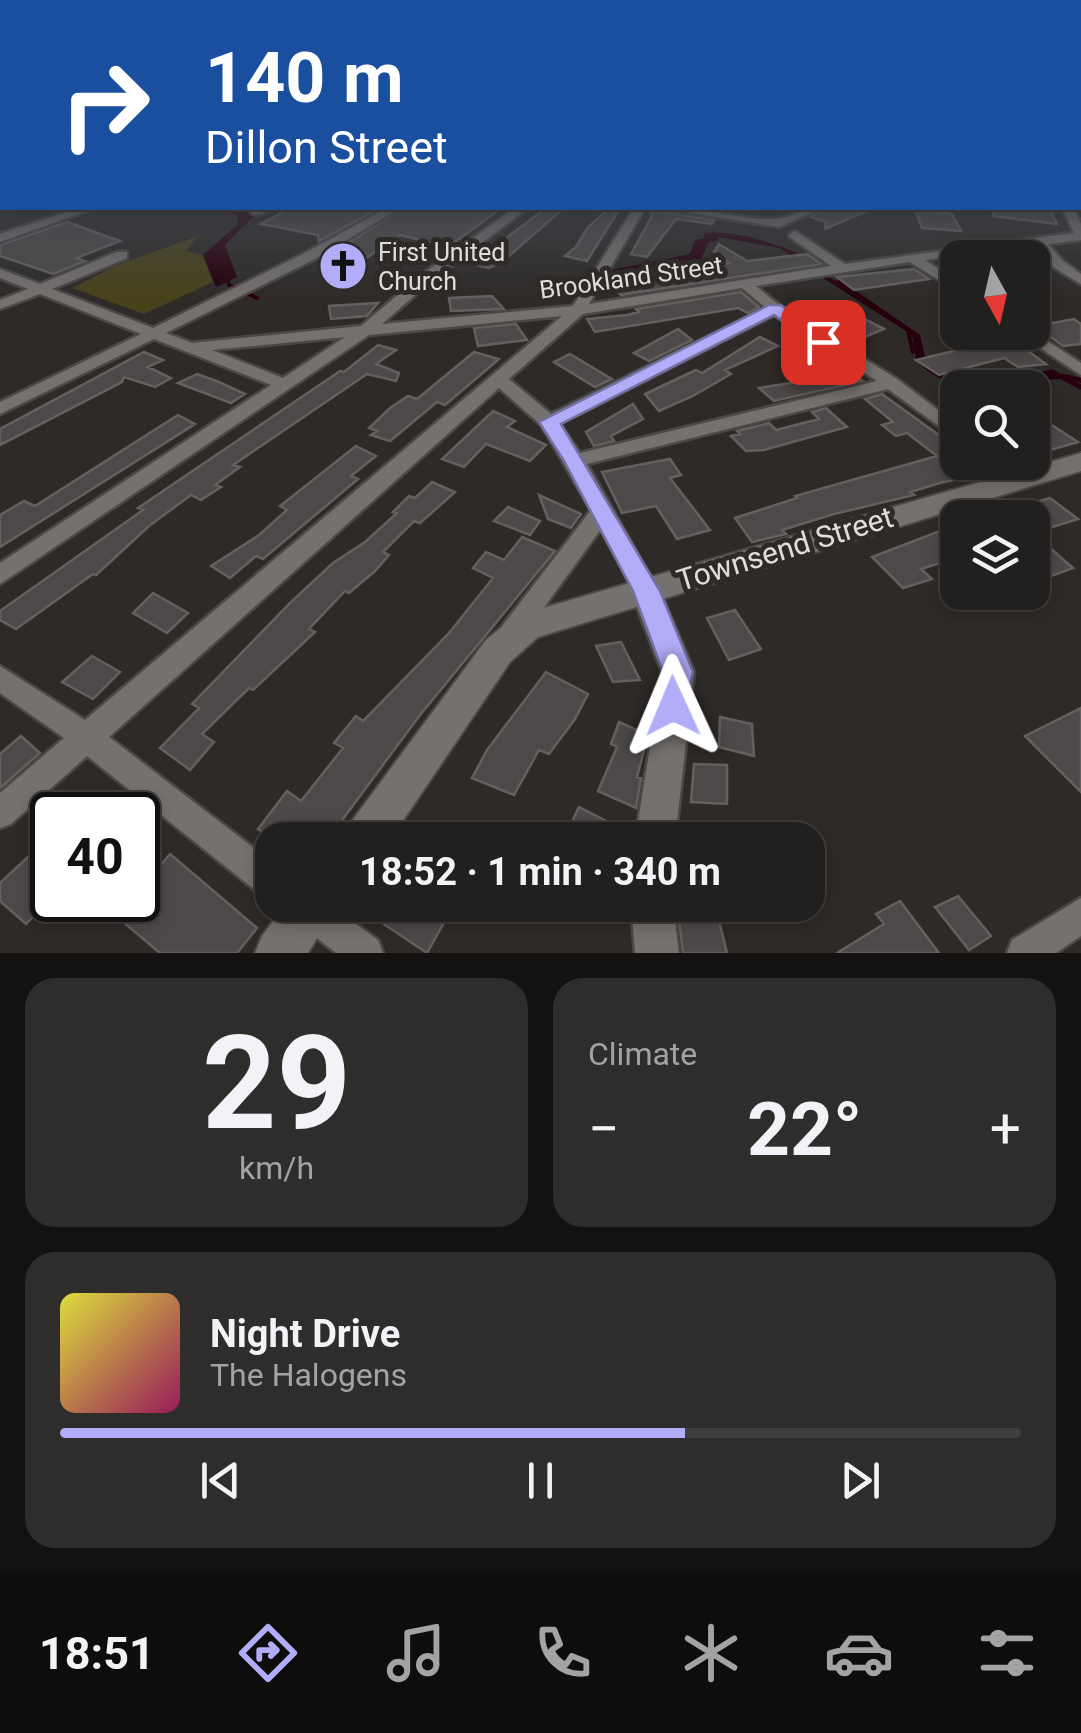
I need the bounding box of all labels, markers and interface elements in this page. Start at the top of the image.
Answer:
text: 140 m [205,37,404,119]
icon: right [40,40,170,170]
text: Dillon Street [205,121,448,174]
place label: First United Church [378,238,505,296]
church icon: First United Church [317,240,369,292]
north arrow [940,240,1050,350]
map controls [940,240,1050,610]
street label: Brookland Street [538,250,725,305]
pin [781,300,866,385]
icon: arrive [796,315,851,370]
button: search [940,370,1050,480]
street label: Townsend Street [673,499,897,598]
button: layers [940,500,1050,610]
position arrow [621,654,725,758]
speed limit sign: 40 [30,792,160,922]
text: 18:52 · 1 min · 340 m [359,850,721,894]
text: 29 [202,1007,351,1160]
text: Climate [588,1035,697,1073]
text: 22° [747,1085,862,1173]
text: − [588,1097,619,1161]
text: + [990,1097,1021,1161]
text: km/h [239,1149,314,1187]
text: Night Drive [210,1312,400,1356]
text: The Halogens [210,1356,407,1394]
icon: previous [193,1453,248,1508]
icon: pause [513,1453,568,1508]
icon: next [833,1453,888,1508]
icon: directions [233,1618,303,1688]
icon: music [381,1618,451,1688]
icon: phone [528,1618,598,1688]
icon: climate [676,1618,746,1688]
icon: car [824,1618,894,1688]
icon: filters [972,1618,1042,1688]
text: 18:51 [39,1627,155,1680]

